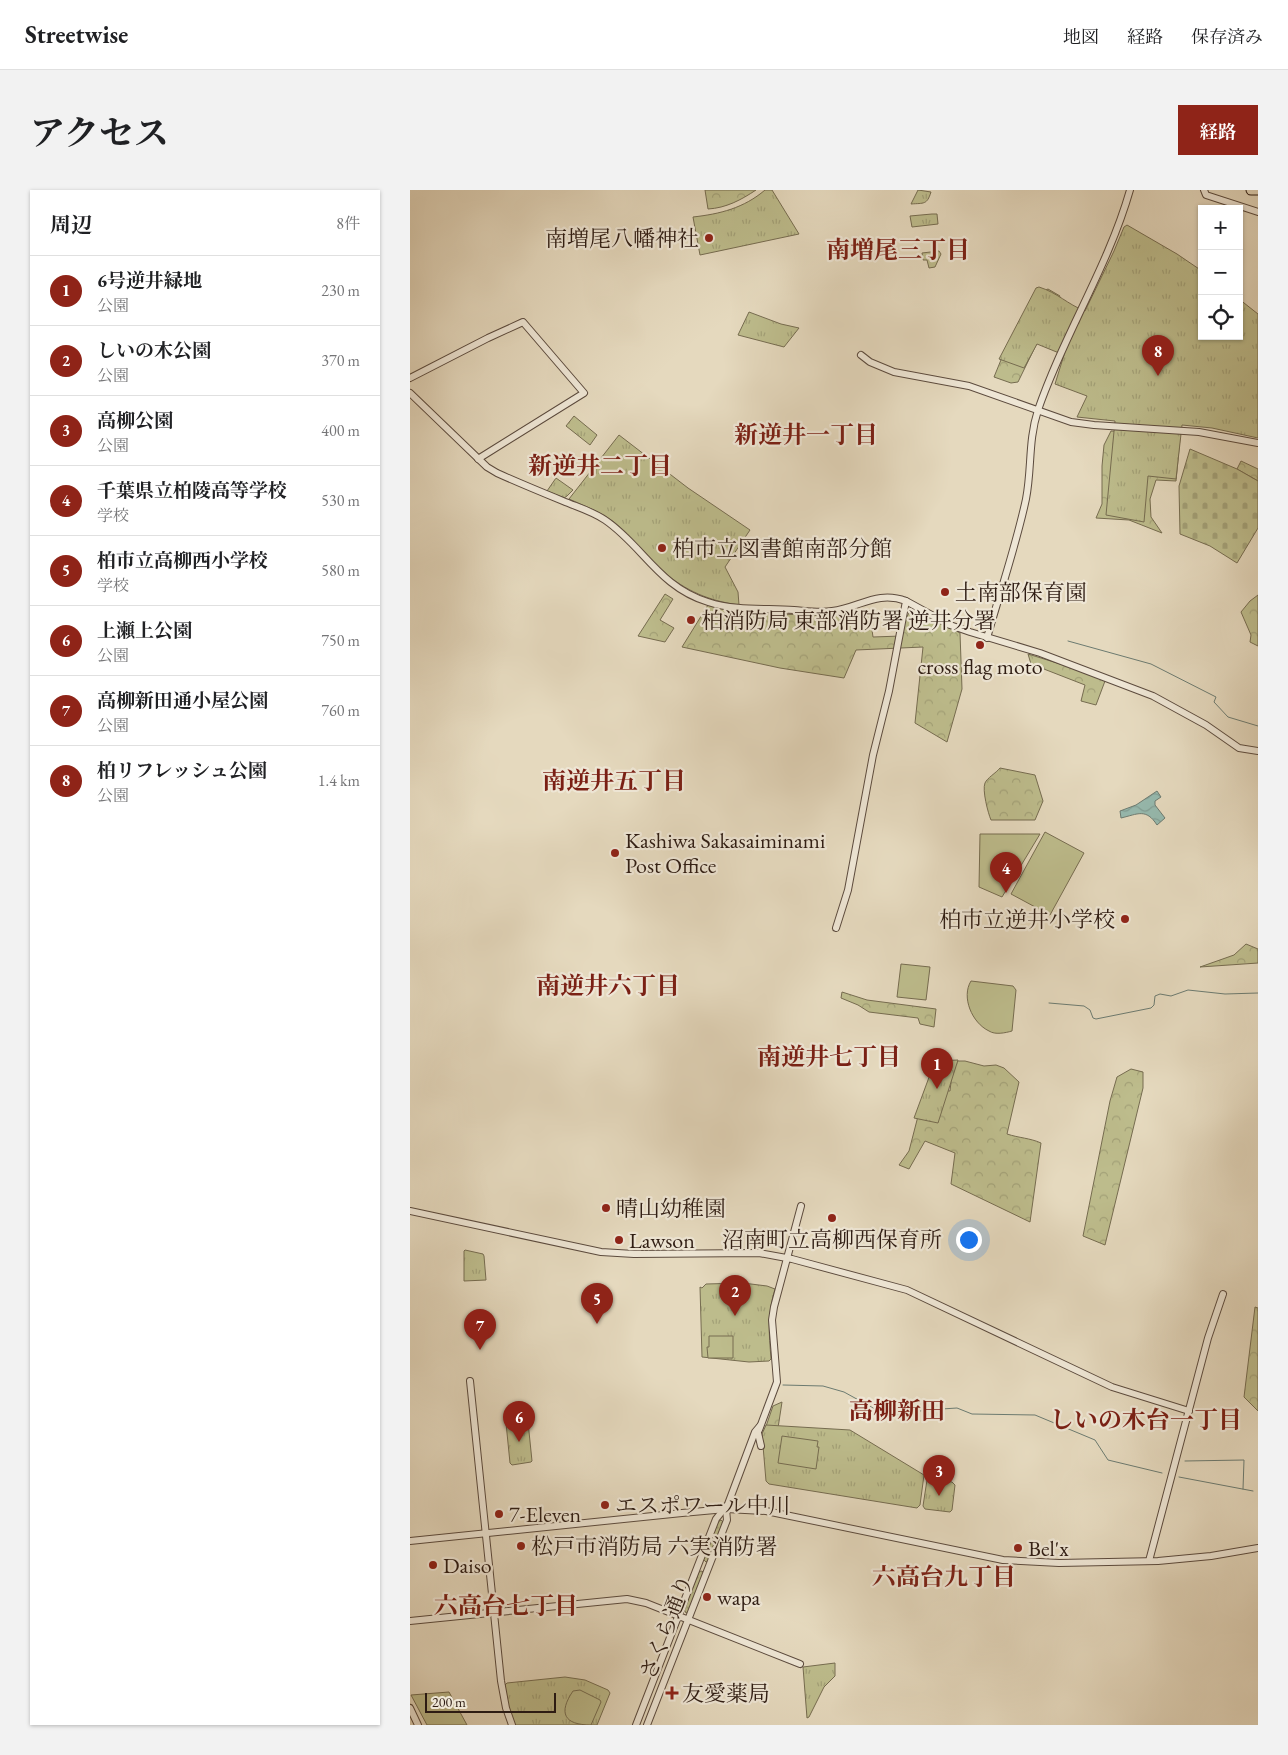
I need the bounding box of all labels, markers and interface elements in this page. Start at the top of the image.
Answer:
text: Streetwise [25,19,128,50]
text: 地図 [1063,25,1099,48]
text: 経路 [1127,25,1163,48]
text: 保存済み [1191,25,1263,48]
button: 経路 [1178,105,1258,155]
text: アクセス [30,110,169,155]
map controls [1198,205,1243,340]
button: + [1198,205,1243,250]
text: 周辺 [50,211,92,238]
text: 8件 [336,213,360,234]
place label: 南増尾八幡神社 [545,224,699,253]
marker: 南増尾八幡神社 [703,232,715,244]
district label: 南増尾三丁目 [826,234,970,265]
button: − [1198,250,1243,295]
text: 6号逆井緑地 [97,268,202,293]
text: 1 [62,280,70,301]
text: 230 m [321,280,360,301]
text: 公園 [97,295,129,316]
button: locate [1198,295,1243,340]
pin: 8 [1142,335,1174,376]
text: しいの木公園 [97,338,211,363]
text: 2 [62,350,70,371]
text: 370 m [321,350,360,371]
text: 公園 [97,365,129,386]
text: 高柳公園 [97,408,173,433]
district label: 新逆井一丁目 [734,419,878,450]
text: 3 [62,420,70,441]
text: 400 m [321,420,360,441]
text: 公園 [97,435,129,456]
district label: 新逆井二丁目 [528,450,672,481]
text: 千葉県立柏陵高等学校 [97,478,287,503]
text: 4 [62,490,70,511]
text: 530 m [321,490,360,511]
text: 学校 [97,505,129,526]
place label: 柏市立図書館南部分館 [672,534,892,563]
marker: 柏市立図書館南部分館 [656,542,668,554]
text: 柏市立高柳西小学校 [97,548,268,573]
text: 5 [62,560,70,581]
text: 580 m [321,560,360,581]
text: 学校 [97,575,129,596]
place label: 土南部保育園 [955,578,1087,607]
marker: 土南部保育園 [939,586,951,598]
place label: 柏消防局 東部消防署 逆井分署 [701,606,996,635]
marker: 柏消防局 東部消防署 逆井分署 [685,614,697,626]
text: 上瀬上公園 [97,618,192,643]
text: 6 [62,630,70,651]
text: 750 m [321,630,360,651]
marker: cross flag moto [974,639,986,651]
text: 公園 [97,645,129,666]
place label: cross flag moto [917,652,1043,681]
text: 高柳新田通小屋公園 [97,688,268,713]
text: 7 [62,700,70,721]
text: 760 m [321,700,360,721]
text: 公園 [97,715,129,736]
text: 柏リフレッシュ公園 [97,758,267,783]
district label: 南逆井五丁目 [542,765,686,796]
text: 8 [62,770,70,791]
text: 1.4 km [318,770,360,791]
text: 公園 [97,785,129,806]
place label: Kashiwa Sakasaiminami Post Office [625,826,825,880]
marker: Kashiwa Sakasaiminami Post Office [609,847,621,859]
pin: 4 [990,852,1022,893]
place label: 柏市立逆井小学校 [939,905,1115,934]
marker: 柏市立逆井小学校 [1119,913,1131,925]
district label: 南逆井六丁目 [536,970,680,1001]
district label: 南逆井七丁目 [757,1041,901,1072]
pin: 1 [921,1048,953,1089]
place label: 晴山幼稚園 [616,1194,726,1223]
marker: 晴山幼稚園 [600,1202,612,1214]
marker: 沼南町立高柳西保育所 [826,1212,838,1224]
place label: 沼南町立高柳西保育所 [722,1225,942,1254]
place label: Lawson [629,1226,695,1255]
your location [956,1227,982,1253]
marker: Lawson [613,1234,625,1246]
pin: 2 [719,1275,751,1316]
pin: 5 [581,1283,613,1324]
pin: 7 [464,1309,496,1350]
district label: 高柳新田 [849,1395,945,1426]
pin: 6 [503,1401,535,1442]
district label: しいの木台一丁目 [1050,1404,1242,1435]
pin: 3 [923,1455,955,1496]
place label: エスポワール中川 [615,1491,791,1520]
marker: エスポワール中川 [599,1499,611,1511]
place label: 7-Eleven [509,1500,582,1529]
marker: 7-Eleven [493,1508,505,1520]
place label: 松戸市消防局 六実消防署 [531,1532,777,1561]
place label: Bel'x [1028,1534,1069,1563]
marker: 松戸市消防局 六実消防署 [515,1540,527,1552]
marker: Bel'x [1012,1542,1024,1554]
place label: Daiso [443,1551,492,1580]
marker: Daiso [427,1559,439,1571]
district label: 六高台九丁目 [872,1561,1016,1592]
street label: さくら通り [633,1571,700,1684]
place label: wapa [717,1583,760,1612]
district label: 六高台七丁目 [434,1590,578,1621]
marker: wapa [701,1591,713,1603]
place label: 友愛薬局 [682,1679,770,1708]
marker: 友愛薬局 [666,1687,678,1699]
scale bar [425,1690,556,1713]
text: 200 m [432,1693,466,1711]

